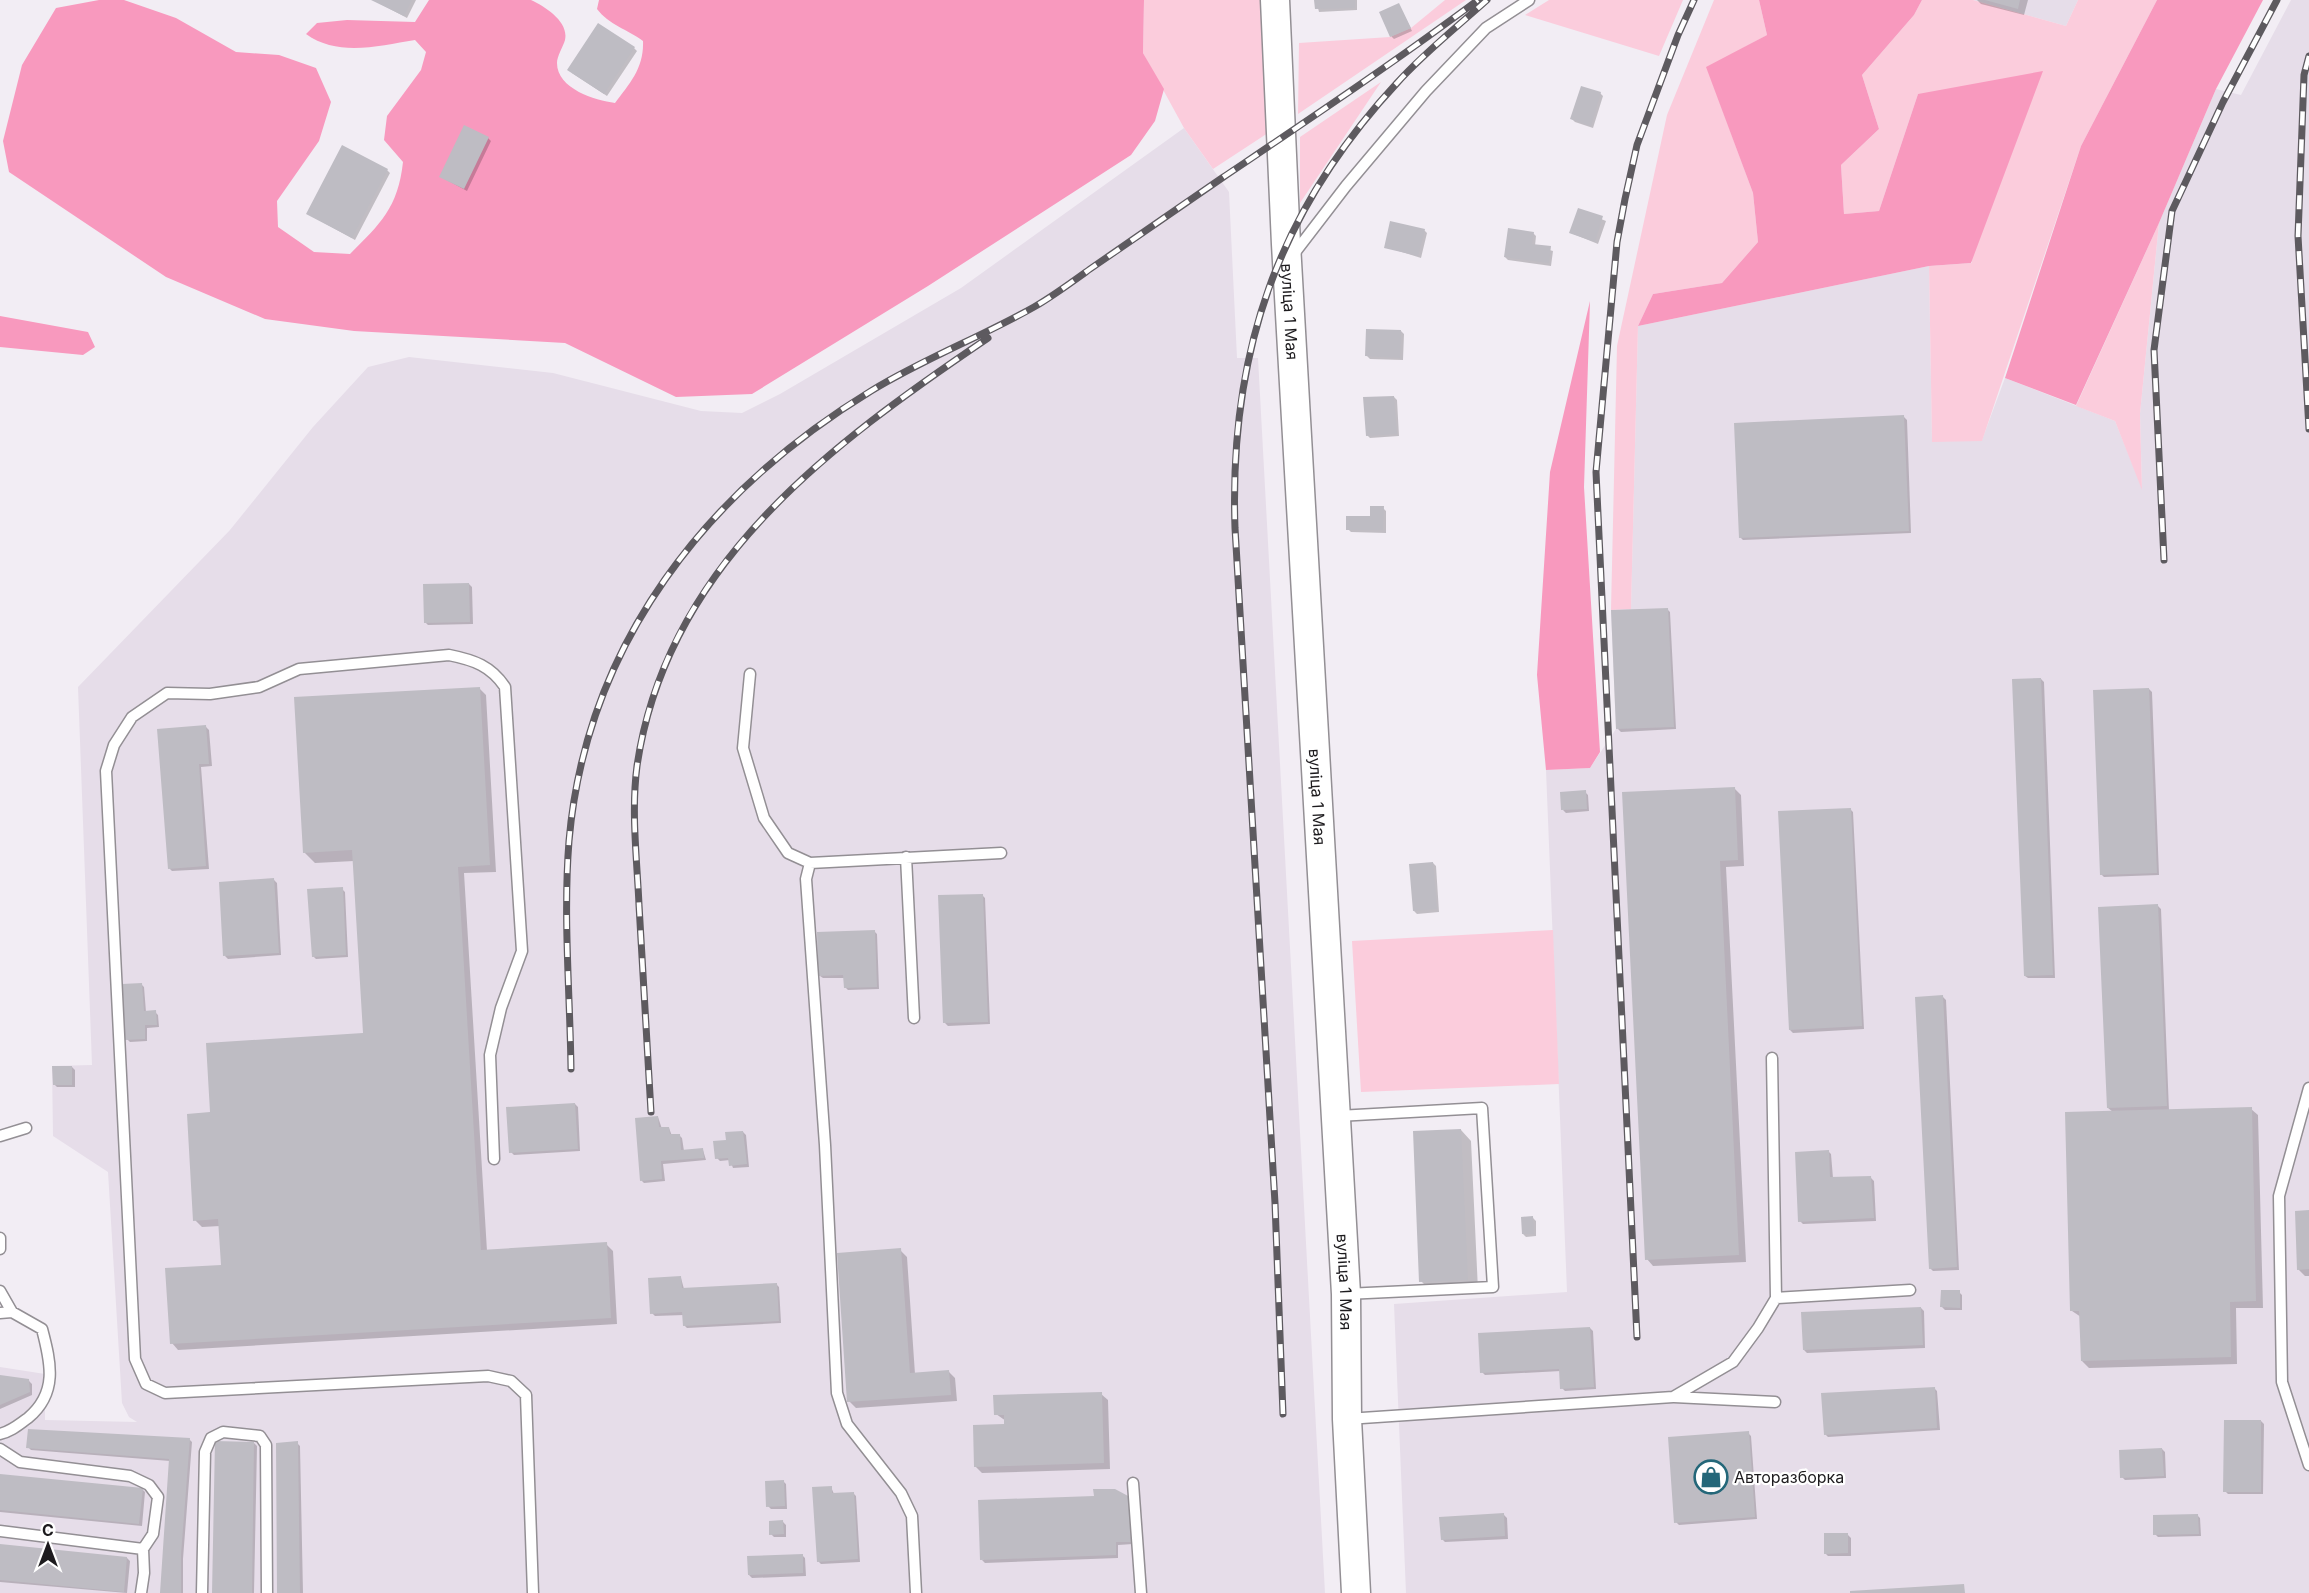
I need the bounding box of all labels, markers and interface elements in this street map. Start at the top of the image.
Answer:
street label: вуліца 1 Мая [1277,263,1303,361]
street label: вуліца 1 Мая [1305,748,1330,846]
street label: вуліца 1 Мая [1333,1233,1356,1331]
shop icon: Авторазборка [1693,1459,1729,1495]
place label: Авторазборка [1734,1467,1844,1487]
north arrow [18,1515,78,1575]
text: С [42,1520,54,1540]

